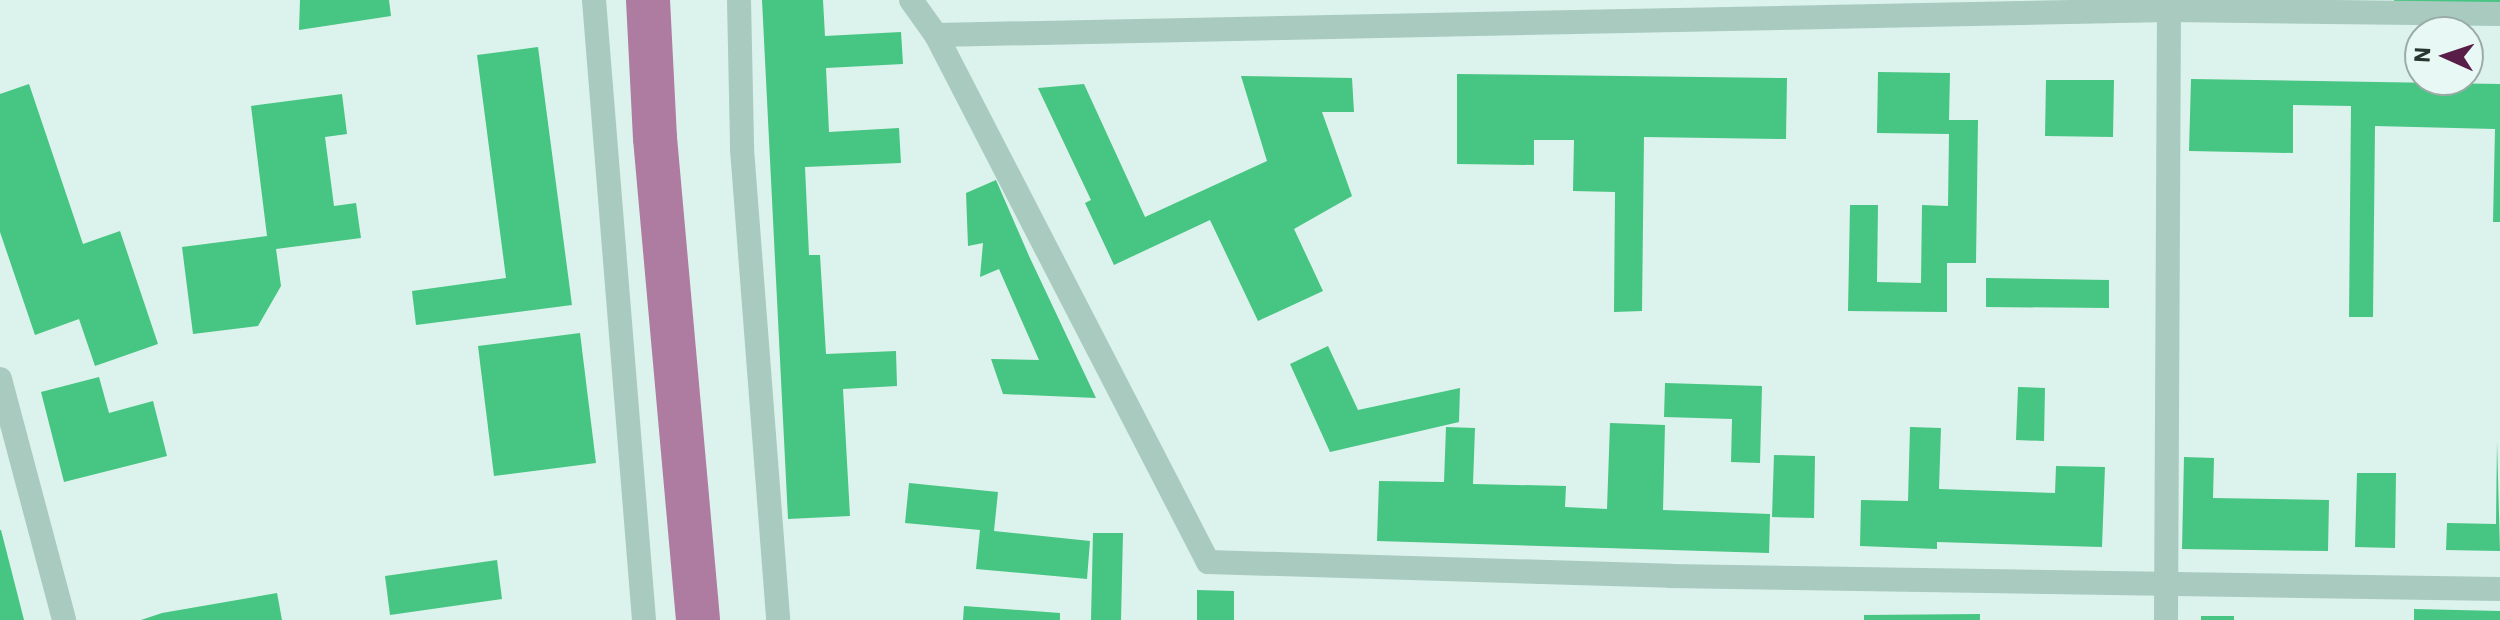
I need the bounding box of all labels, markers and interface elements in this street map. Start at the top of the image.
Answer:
north arrow [2404,16,2484,96]
text: N [2407,46,2436,64]

